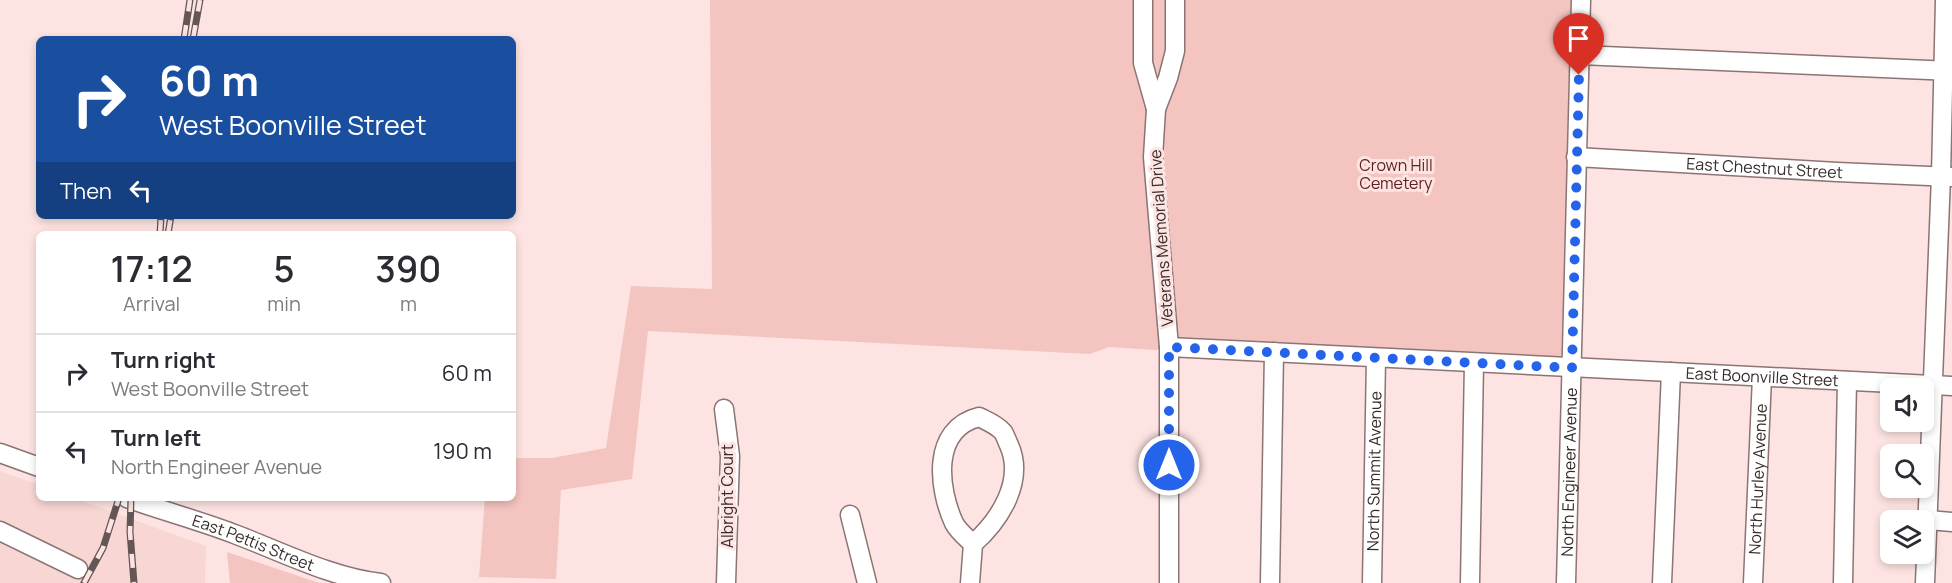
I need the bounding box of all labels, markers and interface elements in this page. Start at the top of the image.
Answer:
pin [1553,13,1604,75]
icon: arrive [1562,22,1595,55]
text: 60 m [159,51,259,109]
icon: right [60,60,138,138]
text: West Boonville Street [159,106,426,143]
street label: Veterans Memorial Drive [1144,149,1178,327]
street label: East Chestnut Street [1686,152,1843,183]
park label: Crown Hill Cemetery [1359,154,1433,194]
icon: left [124,174,157,207]
text: Then [60,176,112,206]
text: 17:12 [111,244,193,293]
text: 5 [274,244,295,293]
text: 390 [375,244,441,293]
text: Arrival [123,290,180,317]
text: min [267,290,301,317]
text: m [400,290,417,317]
text: Turn right [111,345,216,375]
icon: right [60,357,93,390]
text: 60 m [442,358,492,388]
street label: East Boonville Street [1685,362,1839,391]
text: West Boonville Street [111,375,309,402]
map controls [1880,378,1934,564]
button: sound [1880,378,1934,432]
street label: North Engineer Avenue [1556,387,1582,557]
street label: North Summit Avenue [1362,391,1386,551]
street label: North Hurley Avenue [1743,403,1772,555]
text: Turn left [111,423,201,453]
position arrow [1137,433,1201,497]
icon: left [60,435,93,468]
text: 190 m [433,436,492,466]
street label: Albright Court [716,444,738,548]
button: search [1880,444,1934,498]
text: North Engineer Avenue [111,453,322,480]
street label: East Pettis Street [189,509,318,576]
button: layers [1880,510,1934,564]

